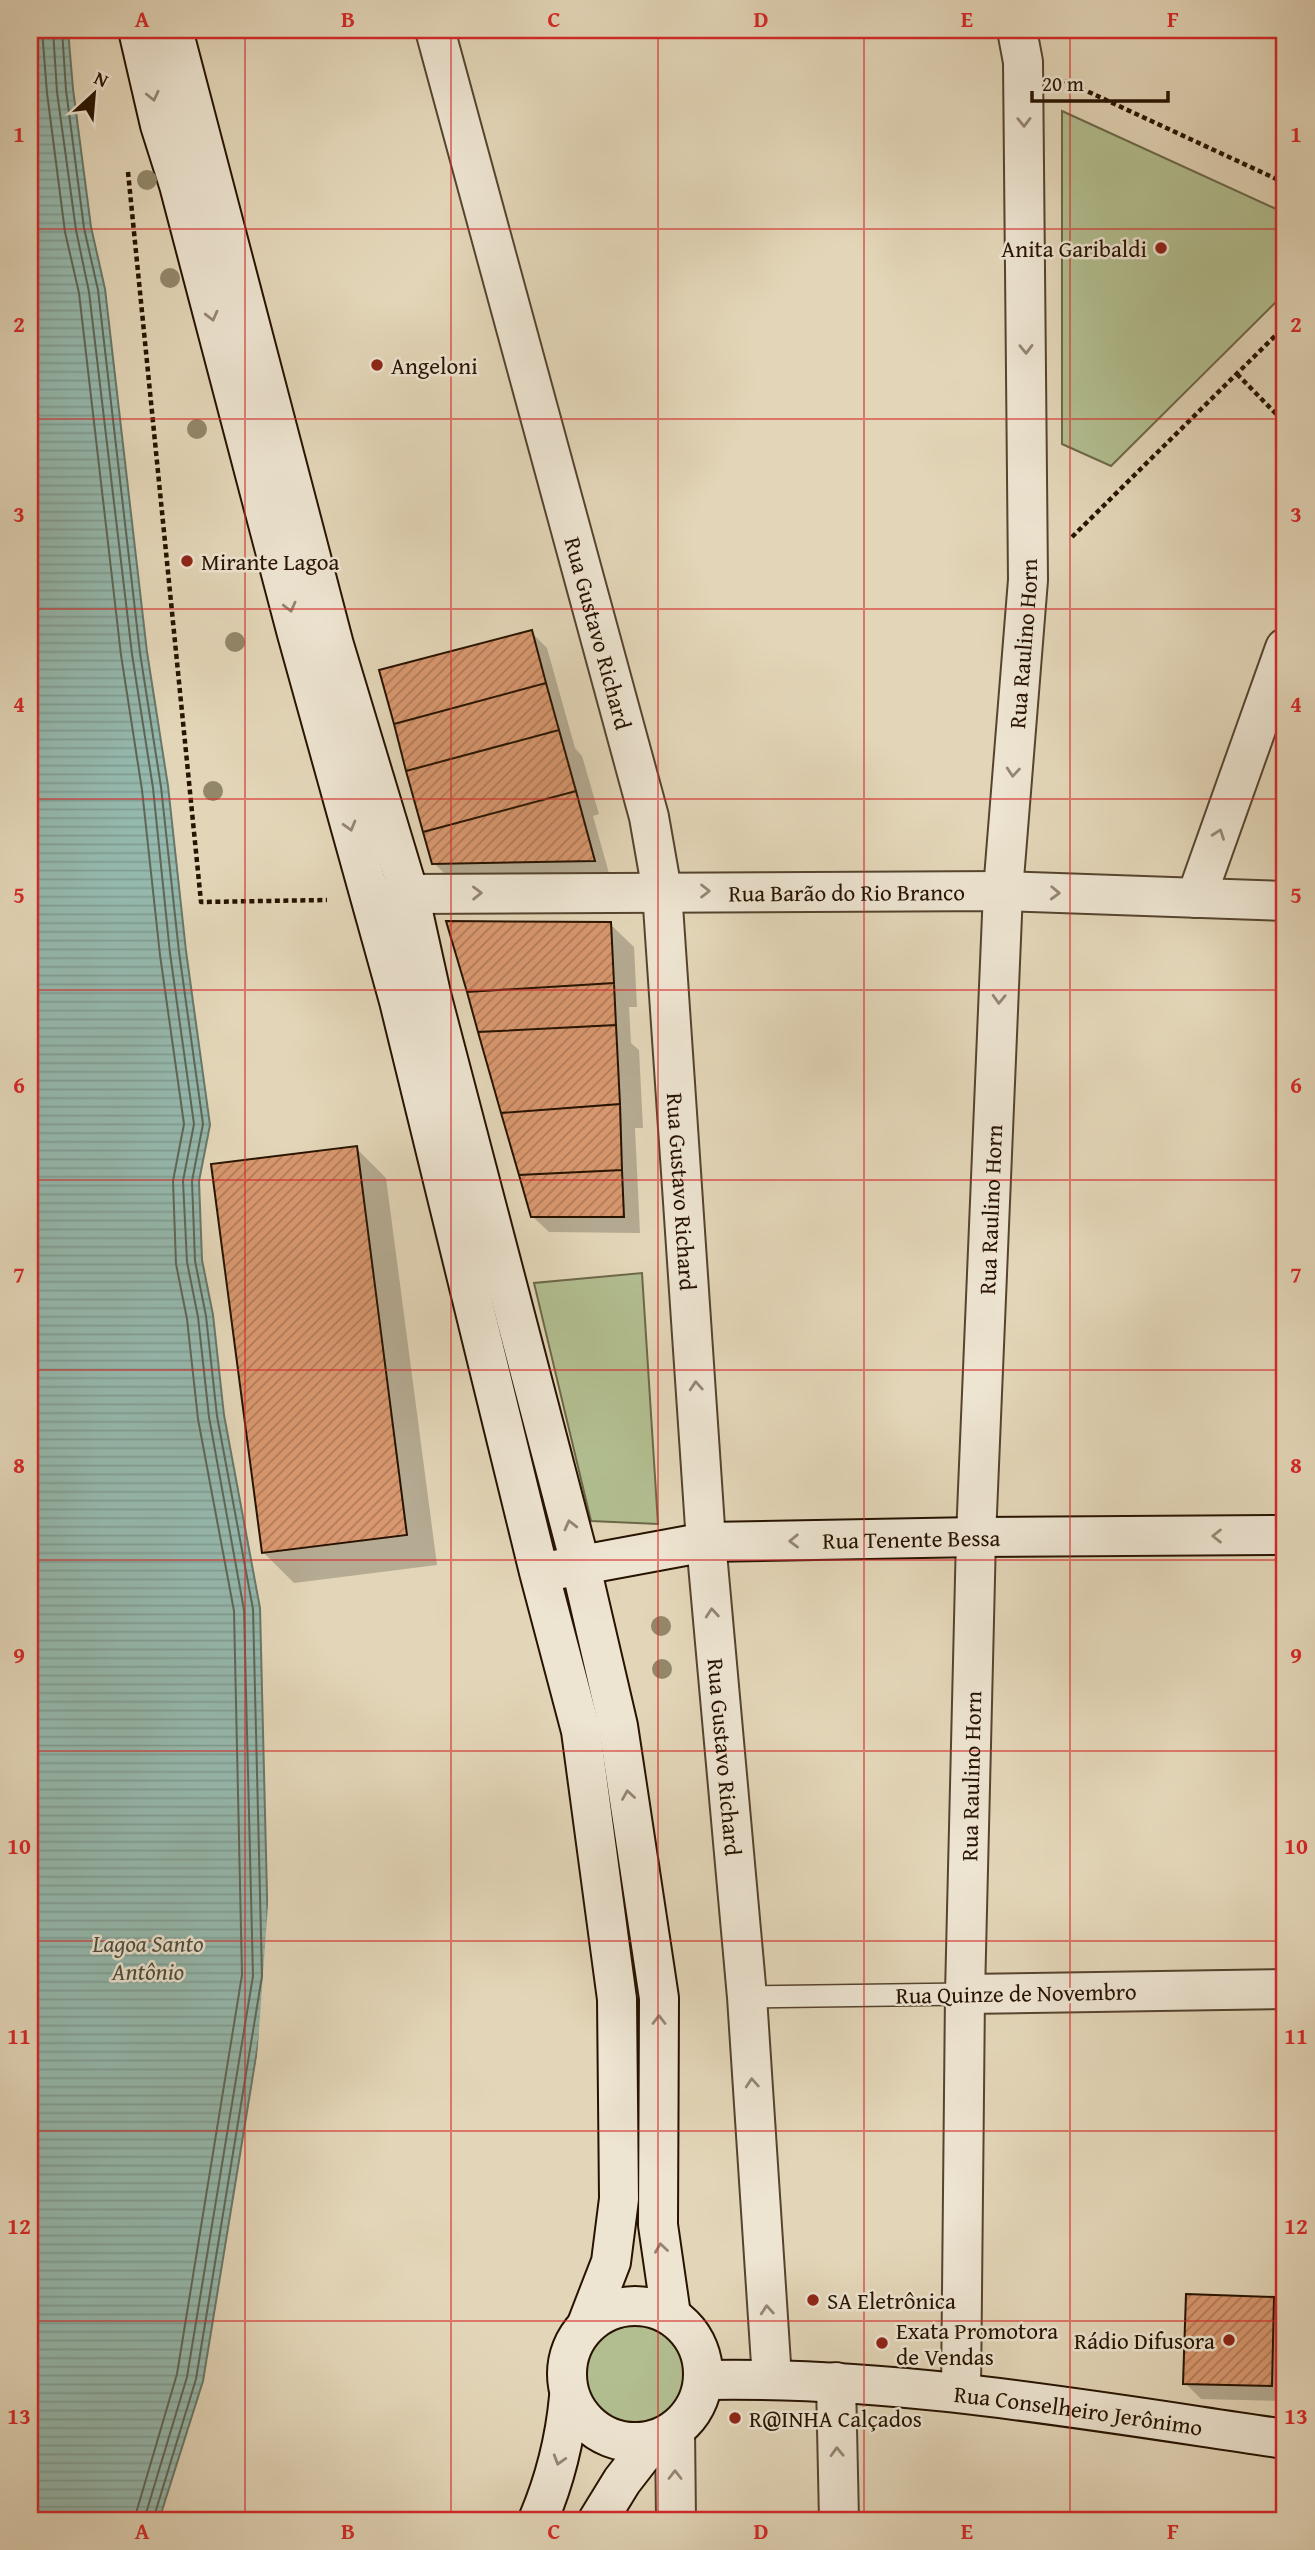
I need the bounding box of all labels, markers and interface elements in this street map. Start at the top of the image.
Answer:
text: A [135,2,150,35]
text: B [341,2,355,35]
text: C [547,2,561,35]
text: D [754,2,769,35]
text: E [961,2,973,35]
text: F [1167,2,1179,35]
north arrow [60,60,130,130]
scale bar [1032,60,1168,104]
text: N [90,63,114,94]
text: 20 m [1042,68,1084,99]
one-way arrow [145,90,160,102]
text: 1 [13,117,25,150]
one-way arrow [1016,117,1032,128]
text: 1 [1290,117,1302,150]
place label: Anita Garibaldi [1001,232,1147,265]
marker: Anita Garibaldi [1153,240,1169,256]
text: 2 [13,307,25,340]
text: 2 [1290,307,1302,340]
one-way arrow [204,310,219,322]
one-way arrow [1018,345,1034,355]
place label: Angeloni [391,349,478,382]
marker: Angeloni [369,357,385,373]
text: 3 [13,497,25,530]
text: 3 [1290,497,1302,530]
street label: Rua Gustavo Richard [557,533,641,734]
place label: Mirante Lagoa [201,545,340,578]
marker: Mirante Lagoa [179,553,195,569]
street label: Rua Raulino Horn [1000,558,1045,730]
one-way arrow [282,600,296,612]
text: 4 [13,687,25,720]
text: 4 [1290,687,1302,720]
one-way arrow [1006,767,1021,778]
one-way arrow [342,820,357,832]
one-way arrow [1211,829,1225,841]
street label: Rua Barão do Rio Branco [728,875,965,909]
text: 5 [13,878,25,911]
text: 5 [1290,878,1302,911]
one-way arrow [700,883,710,899]
one-way arrow [472,885,483,901]
one-way arrow [1049,885,1060,900]
one-way arrow [991,994,1006,1005]
text: 6 [13,1068,25,1101]
text: 6 [1290,1068,1302,1101]
street label: Rua Gustavo Richard [659,1092,706,1292]
street label: Rua Raulino Horn [970,1124,1010,1295]
text: 7 [13,1258,25,1291]
text: 7 [1290,1258,1302,1291]
one-way arrow [688,1380,703,1391]
text: 8 [13,1448,25,1481]
text: 8 [1290,1448,1302,1481]
one-way arrow [564,1519,578,1531]
street label: Rua Tenente Bessa [822,1520,1001,1556]
one-way arrow [1211,1528,1222,1544]
one-way arrow [788,1533,799,1548]
one-way arrow [705,1607,720,1618]
text: 9 [13,1638,25,1671]
text: 9 [1290,1638,1302,1671]
street label: Rua Gustavo Richard [700,1657,751,1858]
street label: Rua Raulino Horn [952,1690,989,1862]
one-way arrow [621,1789,636,1801]
text: 10 [7,1829,31,1862]
text: 10 [1284,1829,1308,1862]
water label: Lagoa Santo Antônio [91,1926,204,1989]
street label: Rua Quinze de Novembro [895,1974,1137,2012]
one-way arrow [651,2015,667,2025]
text: 11 [7,2019,31,2052]
text: 11 [1284,2019,1308,2052]
one-way arrow [745,2078,760,2089]
text: 12 [7,2209,31,2242]
text: 12 [1284,2209,1308,2242]
one-way arrow [654,2242,669,2254]
place label: SA Eletrônica [827,2284,956,2317]
marker: SA Eletrônica [805,2292,821,2308]
one-way arrow [760,2305,775,2316]
place label: Exata Promotora de Vendas [896,2314,1058,2373]
place label: Rádio Difusora [1074,2324,1215,2357]
marker: Rádio Difusora [1221,2332,1237,2348]
marker: Exata Promotora de Vendas [874,2335,890,2351]
street label: Rua Conselheiro Jerônimo [952,2376,1205,2443]
text: 13 [7,2399,31,2432]
text: 13 [1284,2399,1308,2432]
place label: R@INHA Calçados [749,2402,922,2435]
marker: R@INHA Calçados [727,2410,743,2426]
one-way arrow [830,2446,845,2457]
one-way arrow [553,2453,567,2466]
one-way arrow [668,2470,683,2481]
text: A [135,2514,150,2547]
text: B [341,2514,355,2547]
text: C [547,2514,561,2547]
text: D [754,2514,769,2547]
text: E [961,2514,973,2547]
text: F [1167,2514,1179,2547]

